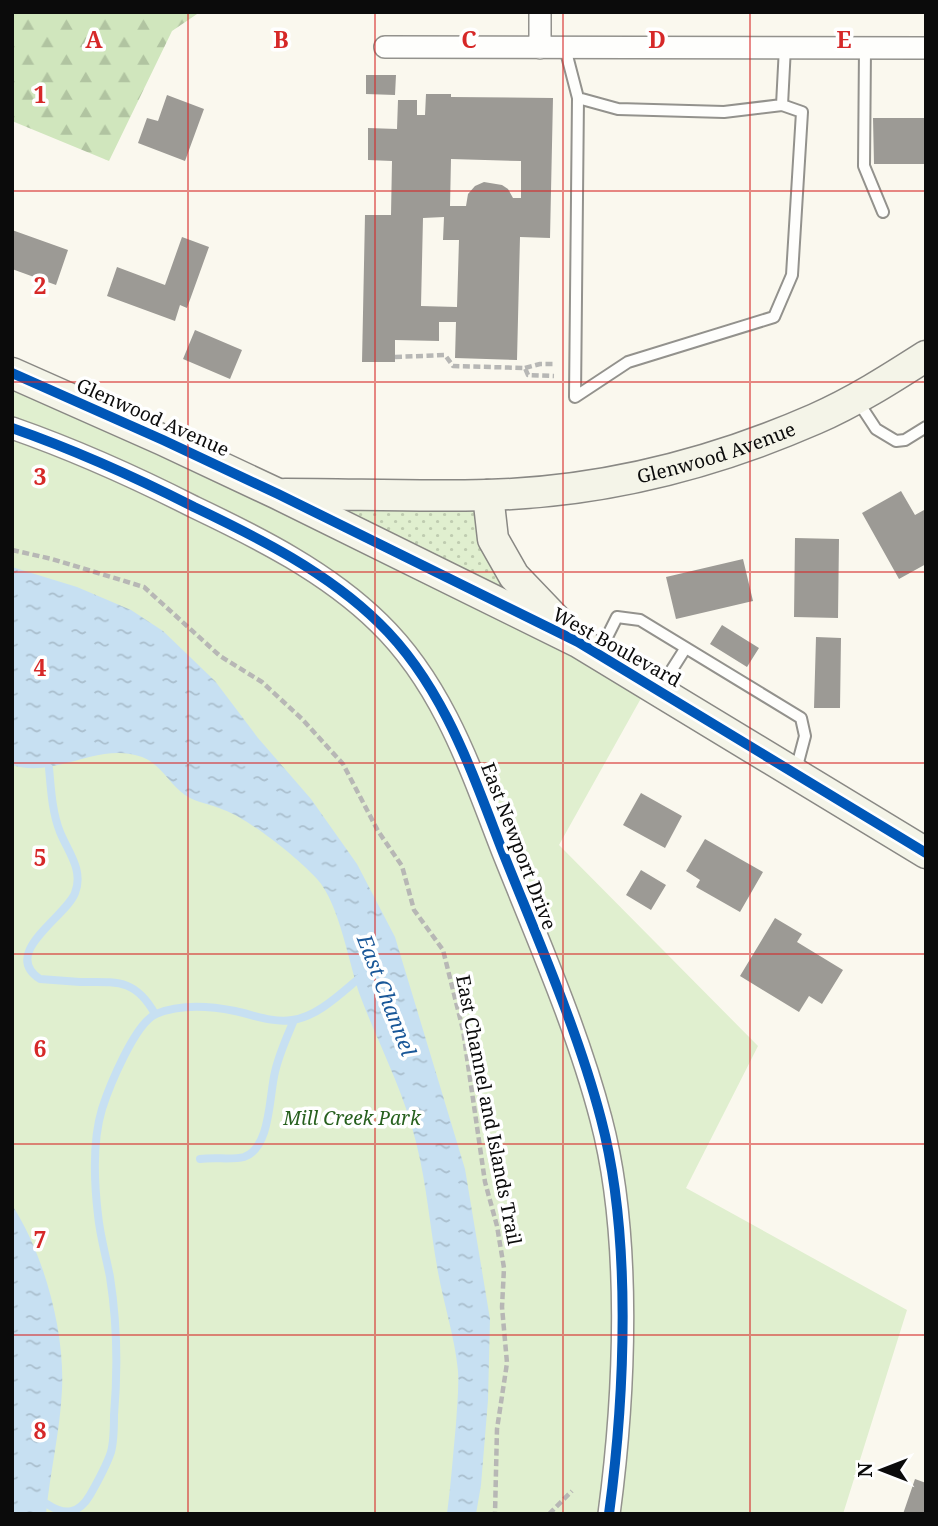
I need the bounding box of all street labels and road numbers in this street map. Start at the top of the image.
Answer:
street label: Glenwood Avenue [72,372,234,462]
street label: Glenwood Avenue [634,416,799,489]
street label: West Boulevard [548,601,686,693]
street label: East Newport Drive [475,759,563,933]
street label: East Channel and Islands Trail [450,973,528,1247]

